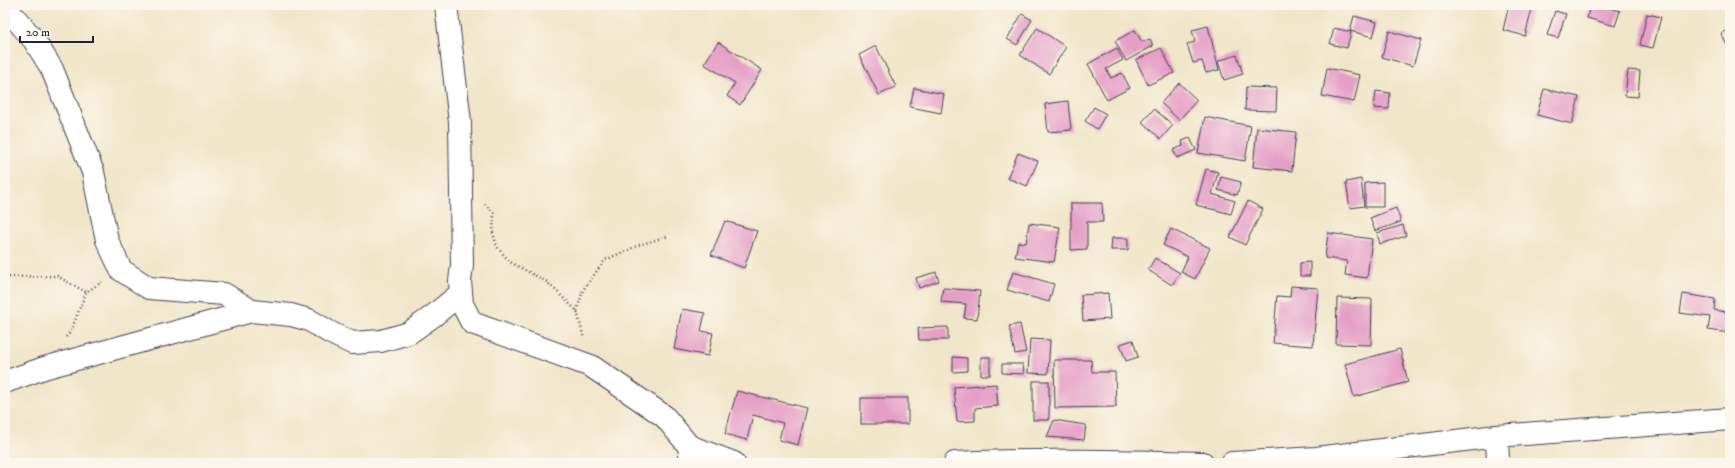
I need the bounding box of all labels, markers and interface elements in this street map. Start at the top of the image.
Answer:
scale bar [20,18,93,44]
text: 20 m [26,25,50,40]

